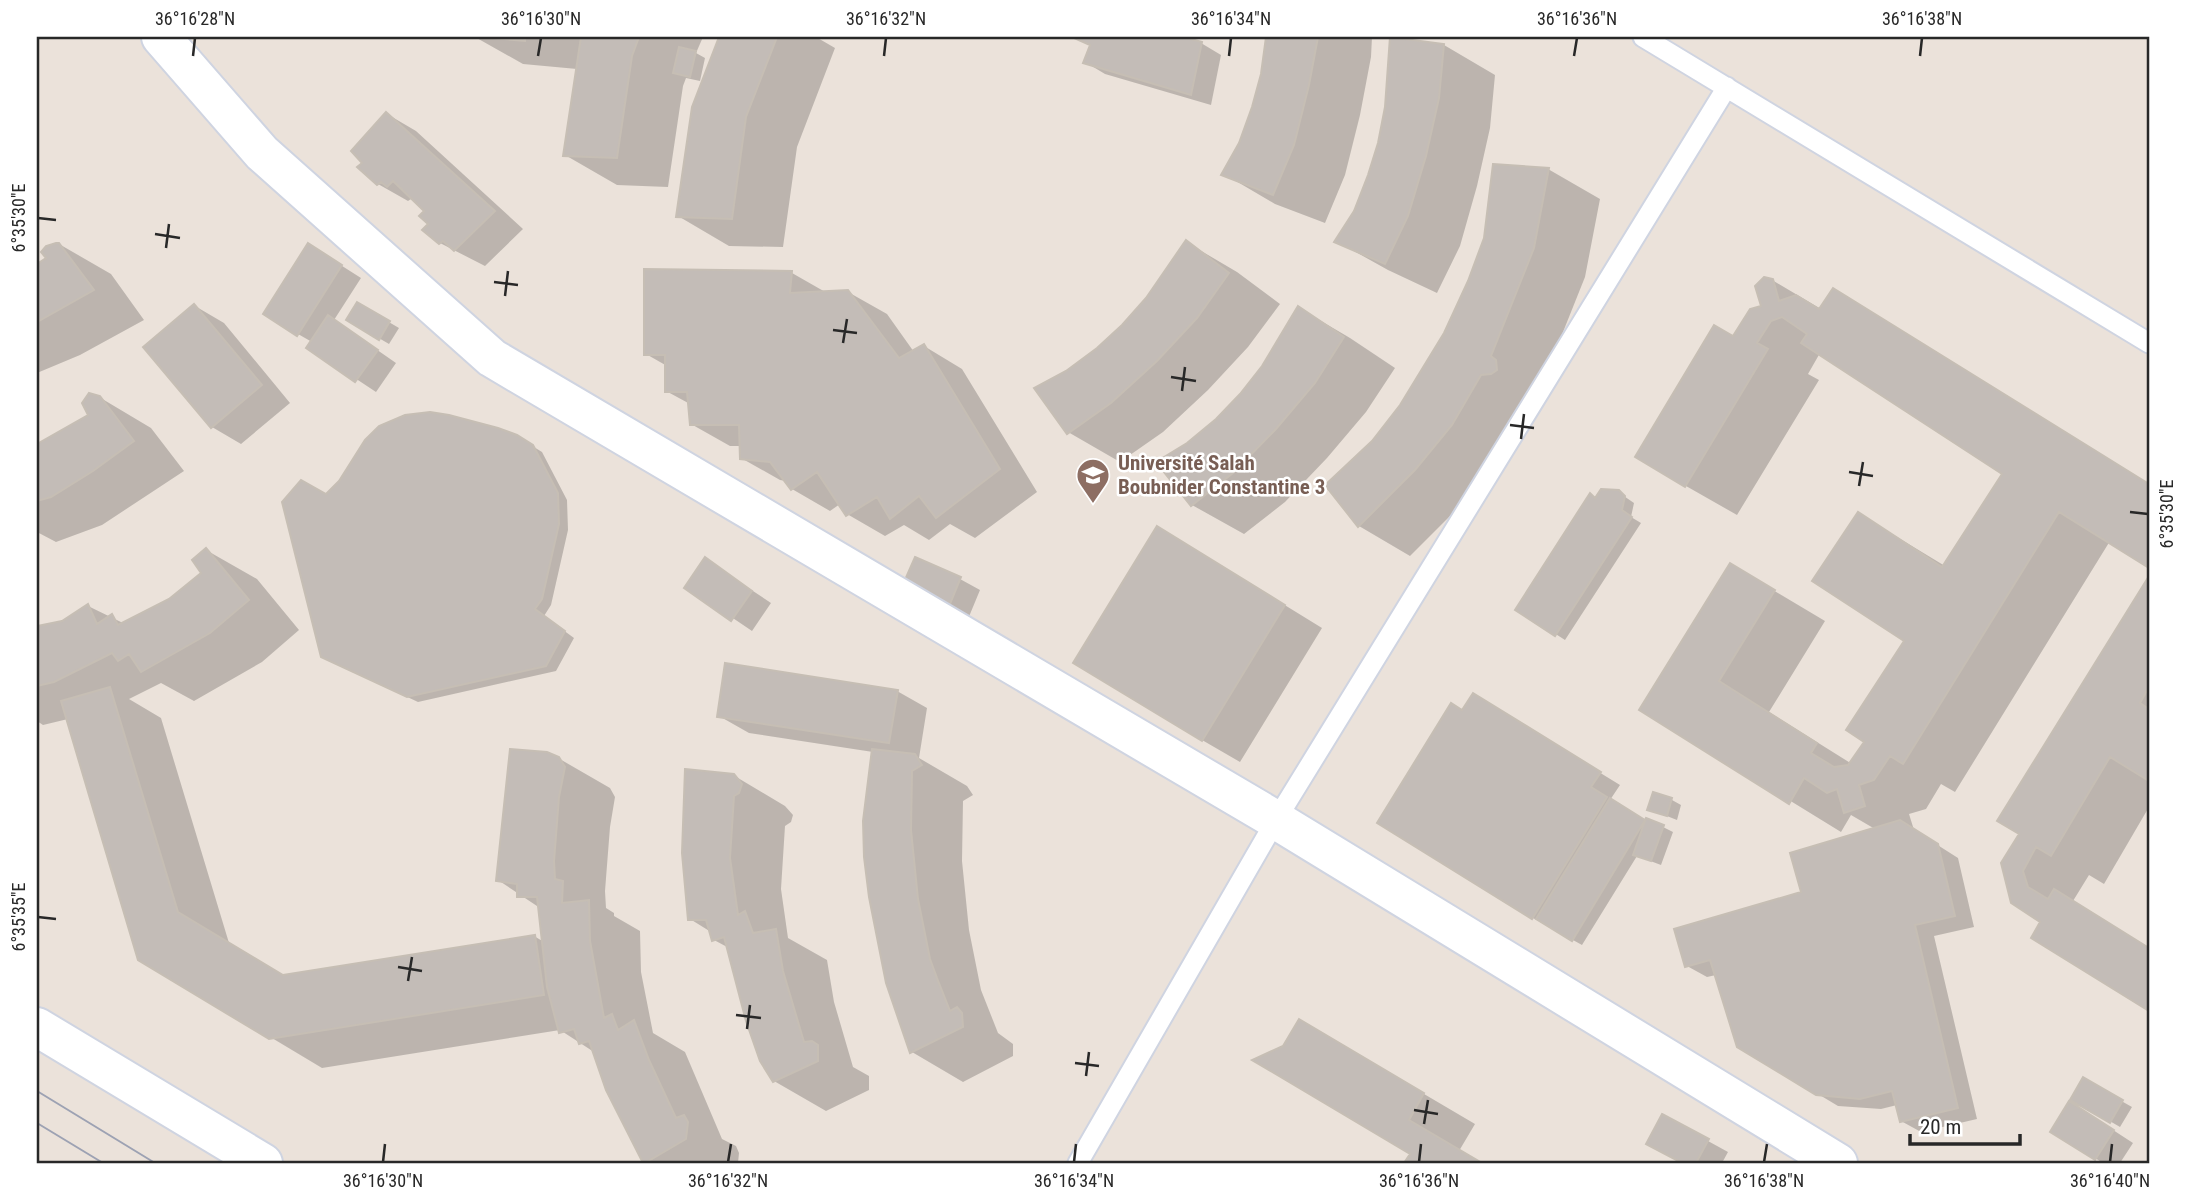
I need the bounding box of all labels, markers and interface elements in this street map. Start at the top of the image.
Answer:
text: 36°16'28"N [155,8,235,29]
text: 36°16'30"N [501,8,581,29]
text: 36°16'32"N [846,8,926,29]
text: 36°16'34"N [1191,8,1271,29]
text: 36°16'36"N [1537,8,1617,29]
text: 36°16'38"N [1882,8,1962,29]
text: 6°35'30"E [8,183,29,253]
place label: Université Salah Boubnider Constantine 3 [1118,451,1325,499]
school or university icon: Université Salah Boubnider Constantine 3 [1074,456,1112,505]
text: 6°35'30"E [2156,479,2177,549]
text: 6°35'35"E [8,882,29,952]
scale bar [1910,1102,2020,1146]
text: 20 m [1920,1115,1961,1139]
text: 36°16'30"N [343,1170,423,1191]
text: 36°16'32"N [688,1170,768,1191]
text: 36°16'34"N [1034,1170,1114,1191]
text: 36°16'36"N [1379,1170,1459,1191]
text: 36°16'38"N [1724,1170,1804,1191]
text: 36°16'40"N [2070,1170,2150,1191]

